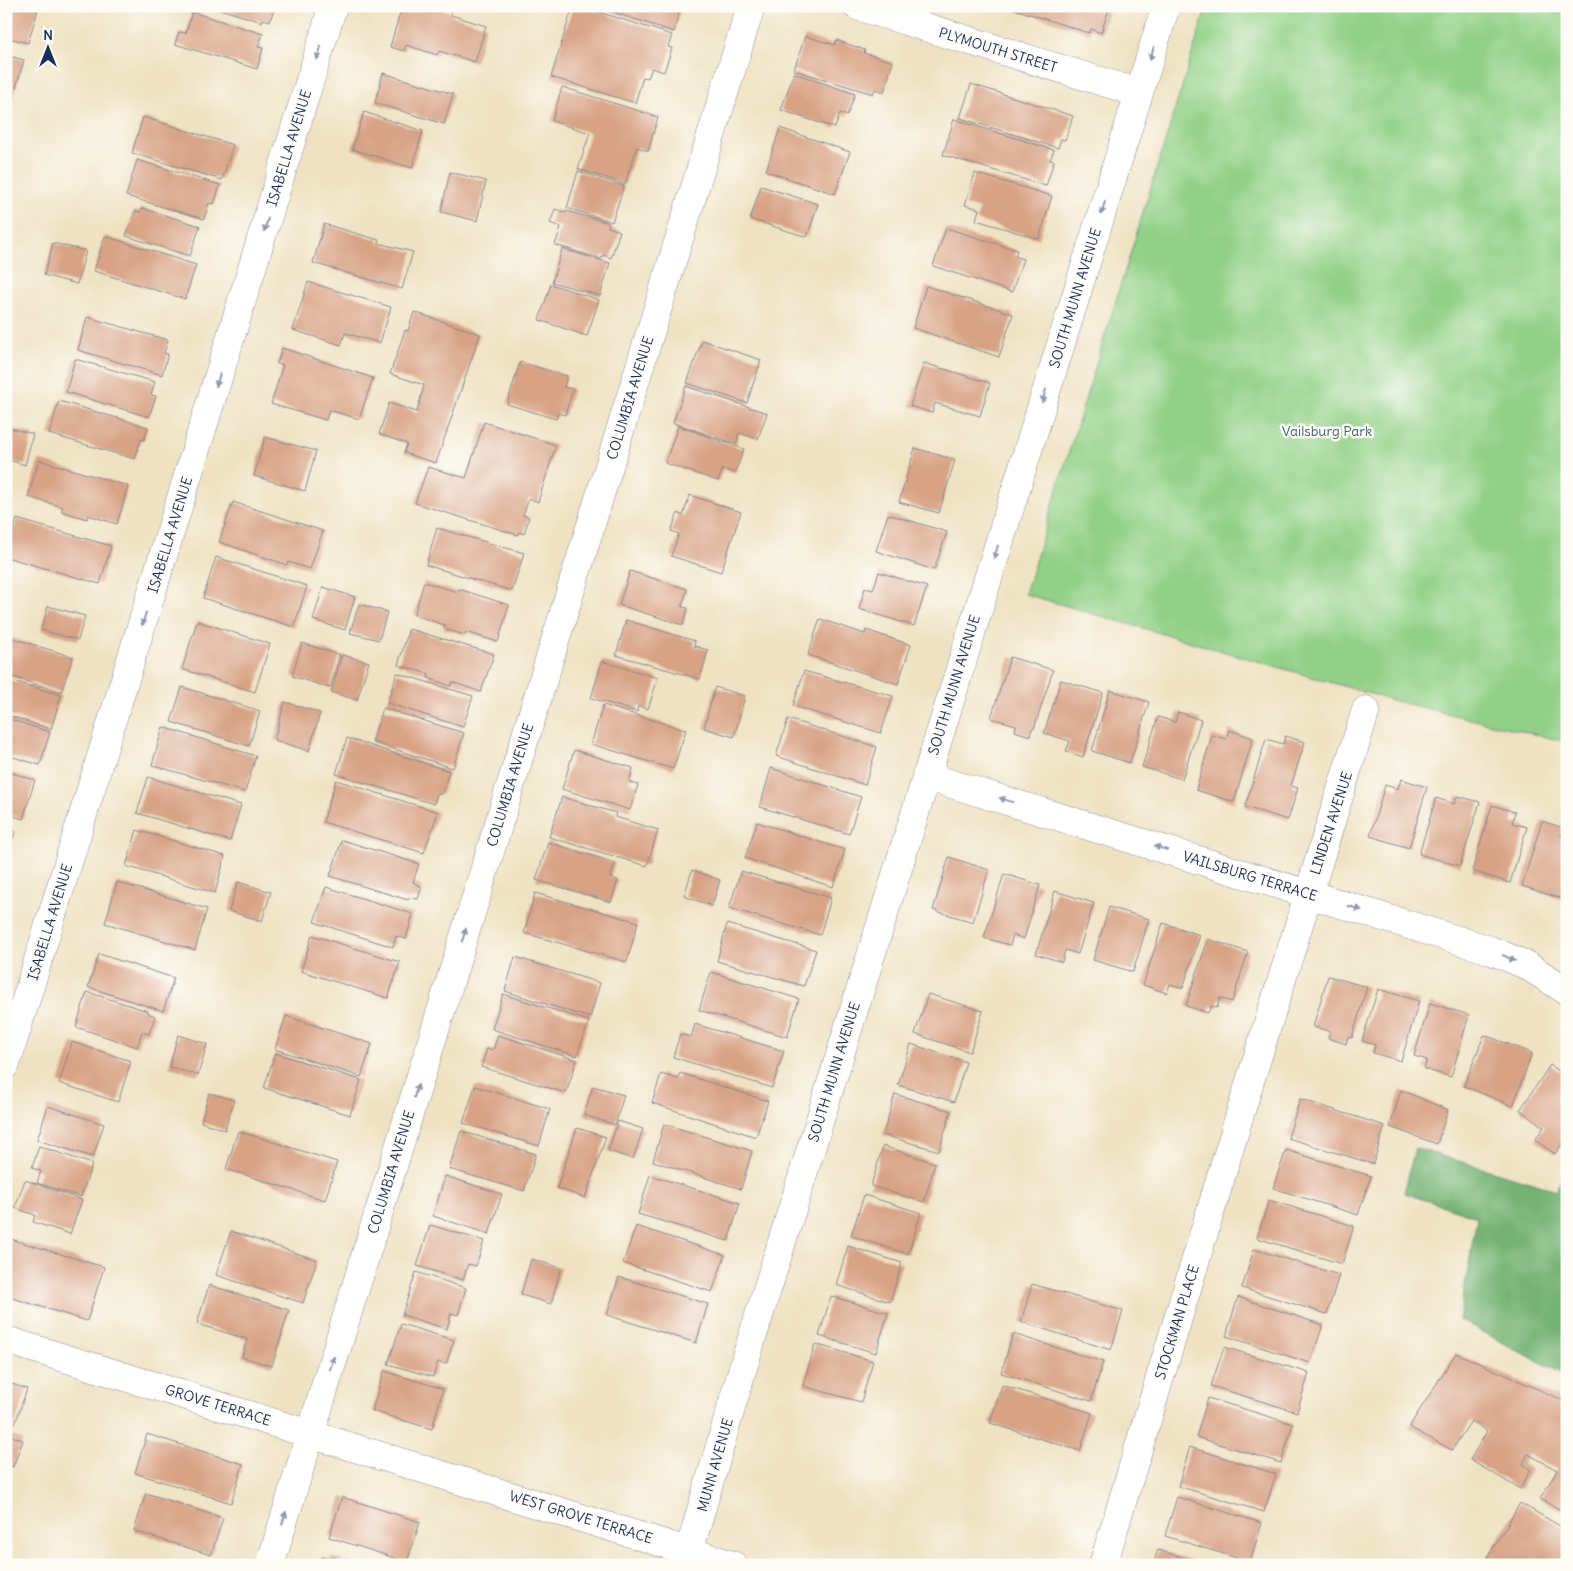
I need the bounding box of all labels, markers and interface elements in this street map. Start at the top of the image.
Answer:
north arrow [22,22,72,72]
street label: PLYMOUTH STREET [937,23,1059,77]
text: N [43,26,53,44]
one-way arrow [314,45,322,60]
one-way arrow [1147,45,1155,60]
street label: ISABELLA AVENUE [263,88,315,208]
one-way arrow [1099,201,1107,216]
one-way arrow [261,217,269,232]
street label: SOUTH MUNN AVENUE [1045,226,1105,370]
street label: COLUMBIA AVENUE [603,334,657,462]
one-way arrow [213,373,221,388]
one-way arrow [1040,389,1048,404]
park label: Vailsburg Park [1282,422,1372,440]
street label: ISABELLA AVENUE [144,475,196,595]
one-way arrow [991,544,999,559]
one-way arrow [139,612,147,627]
street label: SOUTH MUNN AVENUE [924,613,984,757]
street label: COLUMBIA AVENUE [483,721,537,849]
street label: LINDEN AVENUE [1306,769,1356,877]
one-way arrow [998,796,1013,804]
one-way arrow [1153,844,1168,852]
street label: VAILSBURG TERRACE [1181,847,1319,905]
street label: ISABELLA AVENUE [24,862,76,982]
one-way arrow [1347,904,1362,912]
one-way arrow [461,928,469,943]
one-way arrow [1502,954,1516,962]
street label: SOUTH MUNN AVENUE [804,1000,864,1144]
one-way arrow [413,1083,421,1098]
street label: COLUMBIA AVENUE [364,1108,418,1236]
street label: STOCKMAN PLACE [1151,1262,1203,1382]
one-way arrow [329,1355,337,1370]
street label: GROVE TERRACE [163,1380,273,1430]
street label: MUNN AVENUE [693,1416,737,1514]
street label: WEST GROVE TERRACE [507,1487,655,1547]
one-way arrow [281,1511,289,1526]

